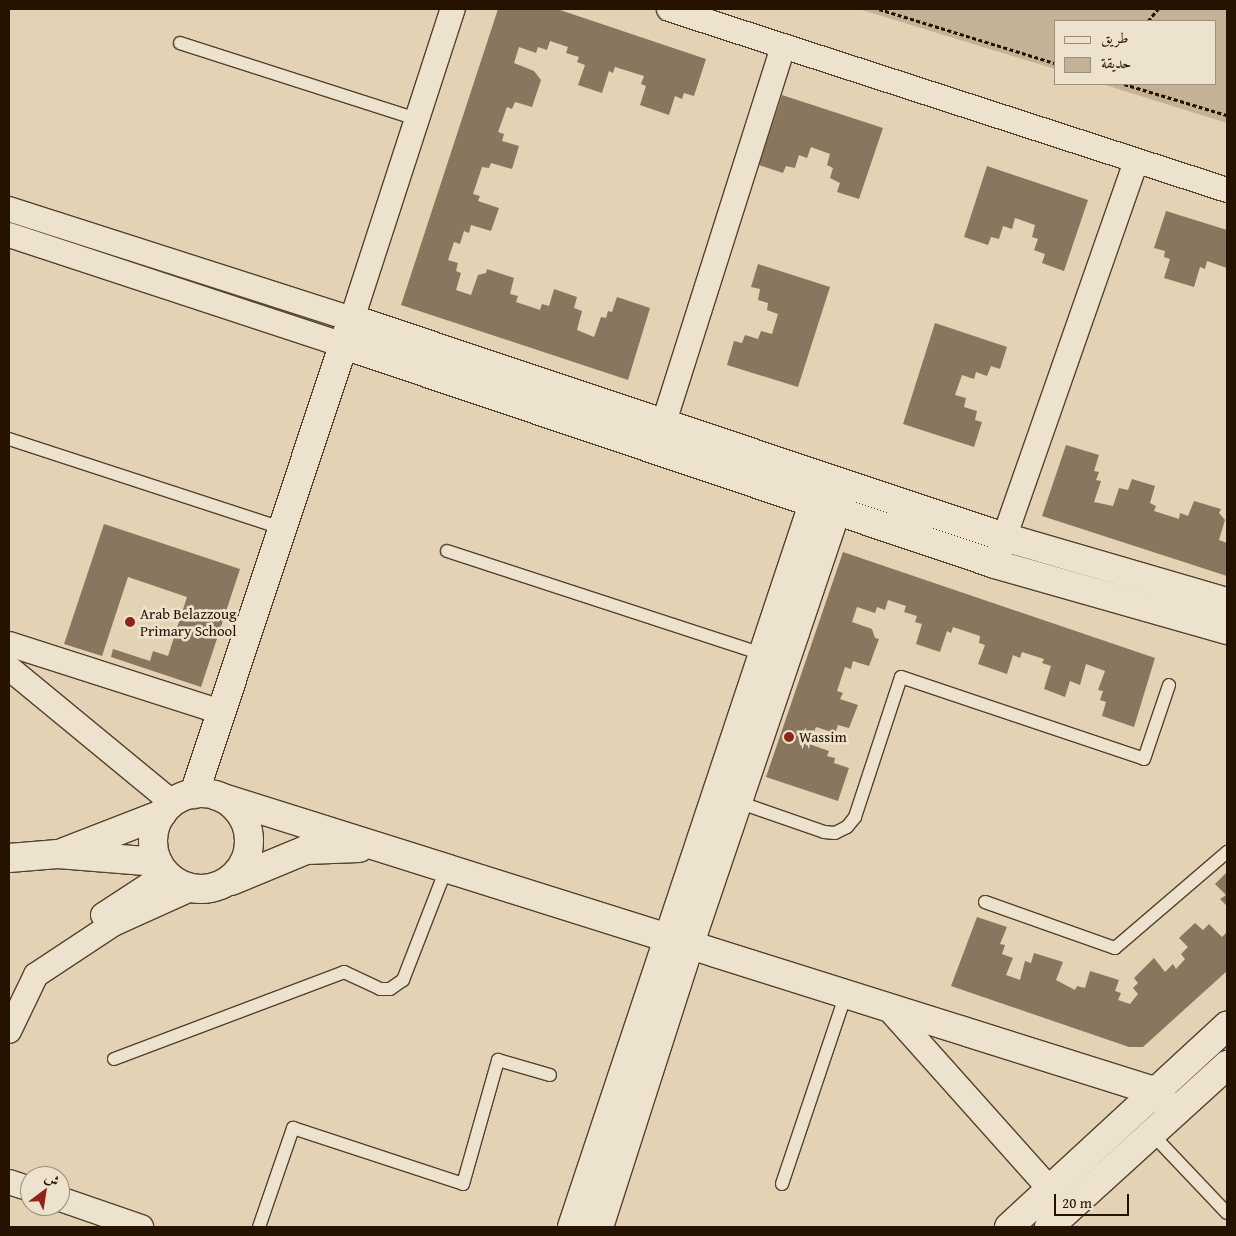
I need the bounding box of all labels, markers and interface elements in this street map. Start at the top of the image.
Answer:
legend [1054,20,1216,85]
text: طريق [1101,27,1128,48]
text: حديقة [1101,52,1131,73]
place label: Arab Belazzoug Primary School [140,604,236,639]
marker: Arab Belazzoug Primary School [124,616,136,628]
place label: Wassim [799,728,847,746]
marker: Wassim [783,731,795,743]
north arrow [20,1166,70,1216]
text: ش [41,1167,63,1191]
scale bar [1056,1184,1131,1216]
text: 20 m [1062,1192,1092,1213]

